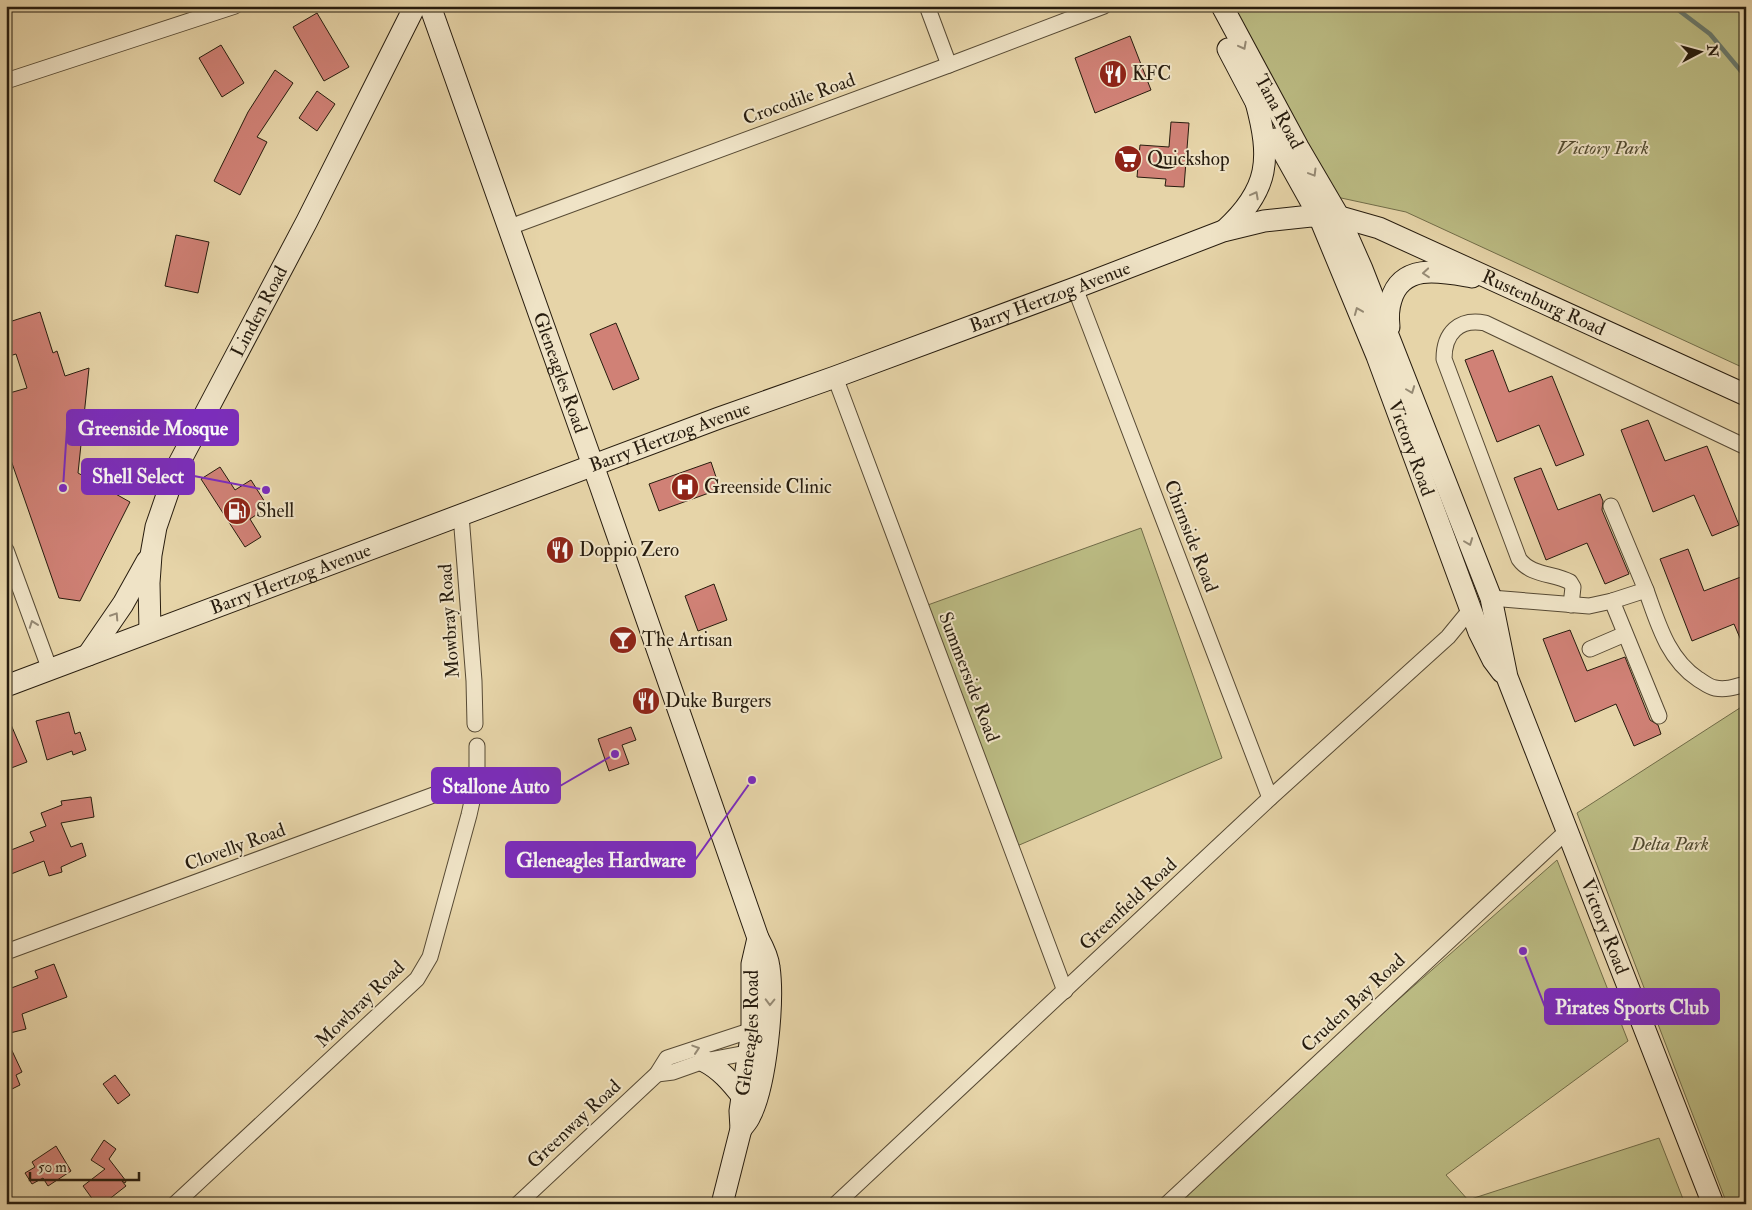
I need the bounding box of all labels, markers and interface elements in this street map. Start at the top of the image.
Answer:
north arrow [1674,28,1724,78]
one-way arrow [1237,40,1247,49]
text: N [1703,43,1722,58]
restaurant icon: KFC [1098,59,1128,89]
place label: KFC [1132,62,1171,86]
street label: Crocodile Road [740,67,859,130]
street label: Tana Road [1249,70,1309,154]
park label: Victory Park [1557,136,1649,160]
supermarket icon: Quickshop [1113,144,1143,174]
place label: Quickshop [1147,147,1230,172]
one-way arrow [1306,168,1316,177]
one-way arrow [1249,191,1259,200]
street label: Barry Hertzog Avenue [966,256,1134,338]
street label: Linden Road [225,261,293,361]
street label: Rustenburg Road [1478,264,1610,342]
one-way arrow [1422,267,1430,278]
one-way arrow [1354,307,1364,316]
street label: Gleneagles Road [528,309,593,437]
one-way arrow [1404,385,1415,394]
street label: Barry Hertzog Avenue [586,396,754,478]
street label: Victory Road [1382,397,1440,500]
callout: Greenside Mosque [67,410,238,445]
text: Greenside Mosque [78,416,229,442]
callout: Shell Select [82,459,194,494]
text: Shell Select [92,464,184,489]
hospital icon: Greenside Clinic [670,472,700,502]
place label: Greenside Clinic [704,475,832,499]
street label: Chirnside Road [1159,476,1224,596]
fuel station icon: Shell [222,496,252,526]
place label: Shell [256,499,294,523]
restaurant icon: Doppio Zero [545,535,575,565]
one-way arrow [1463,537,1474,546]
street label: Barry Hertzog Avenue [207,538,374,620]
place label: Doppio Zero [579,538,679,563]
street label: Mowbray Road [433,562,465,679]
street label: Summerside Road [933,609,1005,746]
one-way arrow [109,612,119,621]
one-way arrow [29,620,39,629]
bar icon: The Artisan [608,625,638,655]
place label: The Artisan [642,628,733,652]
restaurant icon: Duke Burgers [631,686,661,716]
place label: Duke Burgers [665,689,771,713]
callout: Stallone Auto [432,768,560,803]
text: Stallone Auto [442,774,550,799]
street label: Clovelly Road [181,817,289,876]
park label: Delta Park [1630,832,1709,856]
callout: Gleneagles Hardware [506,842,695,877]
text: Gleneagles Hardware [516,848,686,874]
street label: Greenfield Road [1074,852,1182,955]
street label: Victory Road [1575,875,1634,978]
street label: Cruden Bay Road [1296,948,1411,1057]
street label: Mowbray Road [310,955,410,1053]
street label: Gleneagles Road [730,969,764,1098]
callout: Pirates Sports Club [1545,989,1719,1024]
text: Pirates Sports Club [1555,995,1709,1021]
one-way arrow [765,999,775,1007]
one-way arrow [691,1044,699,1054]
street label: Greenway Road [522,1074,626,1174]
scale bar [30,1150,139,1182]
text: 50 m [38,1158,67,1177]

